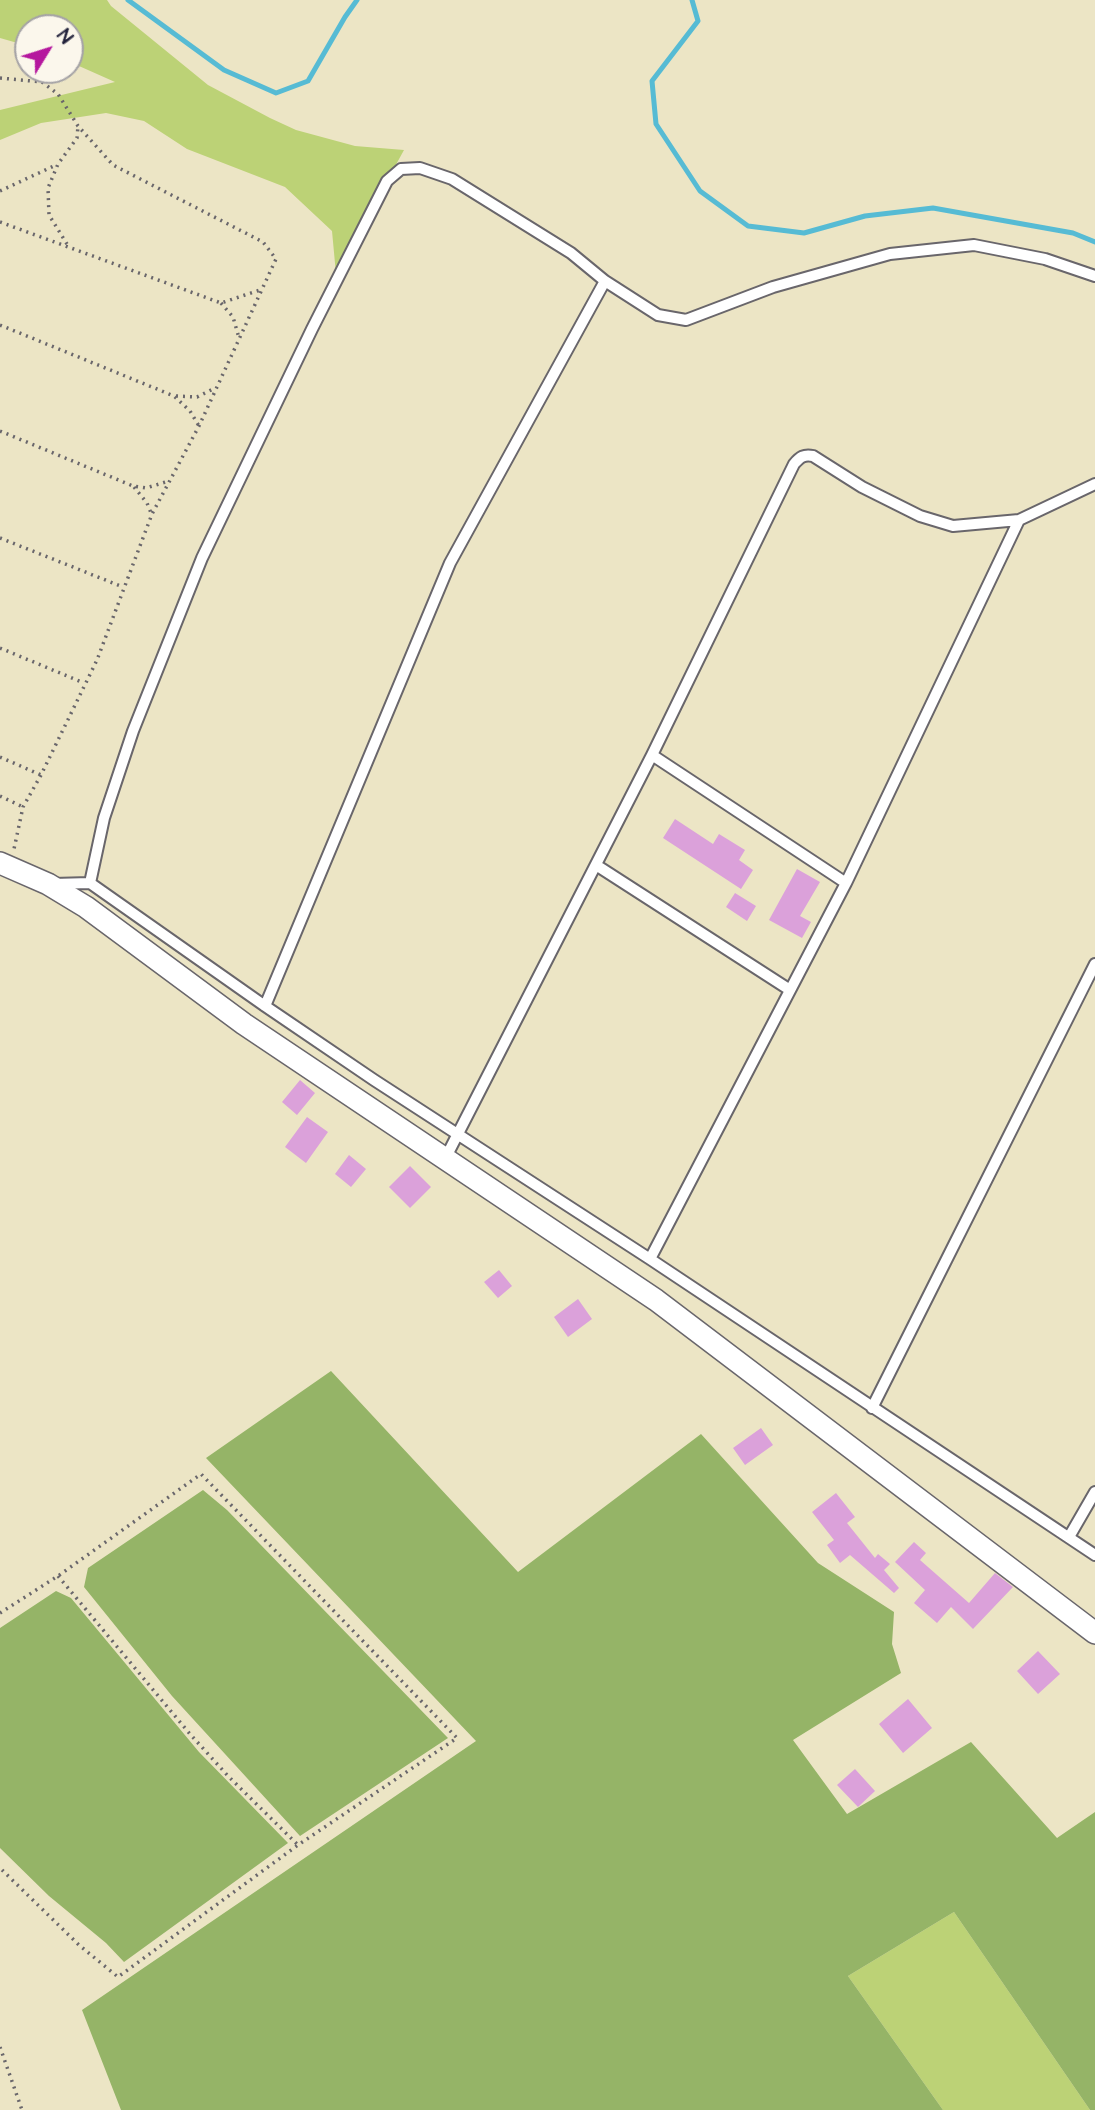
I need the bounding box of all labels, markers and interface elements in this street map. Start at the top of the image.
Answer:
north arrow [14,14,84,84]
text: N [50,24,79,50]

